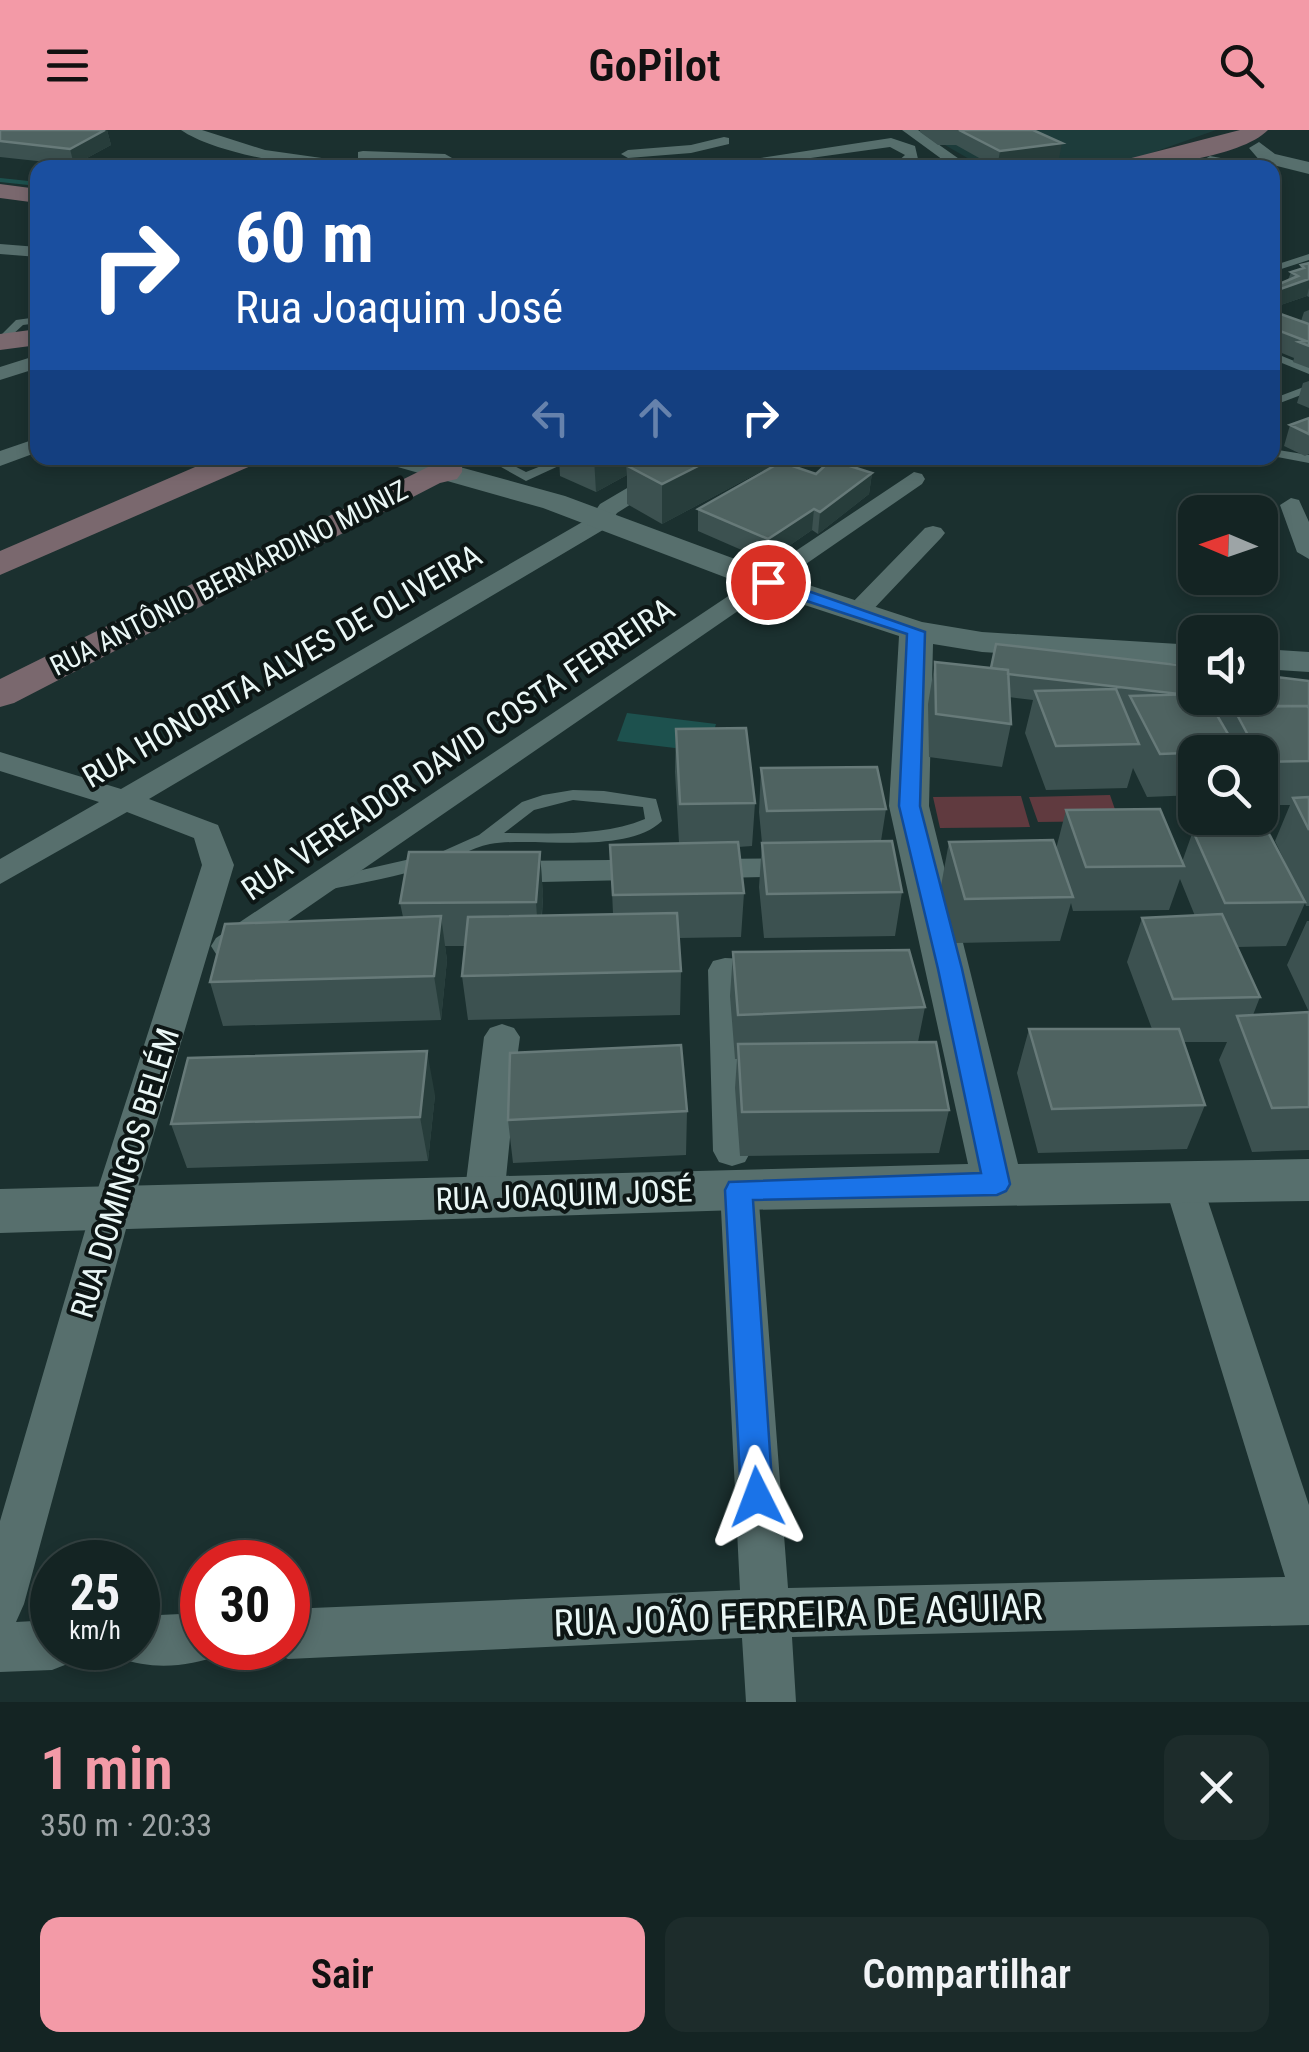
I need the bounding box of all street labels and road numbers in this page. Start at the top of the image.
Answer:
street label: RUA ANTÔNIO BERNARDINO MUNIZ [45,473,413,683]
street label: RUA HONORITA ALVES DE OLIVEIRA [76,536,488,796]
street label: RUA VEREADOR DAVID COSTA FERREIRA [234,590,682,908]
street label: RUA DOMINGOS BELÉM [63,1024,187,1322]
street label: RUA JOAQUIM JOSÉ [435,1172,693,1218]
street label: RUA JOÃO FERREIRA DE AGUIAR [553,1583,1043,1646]

